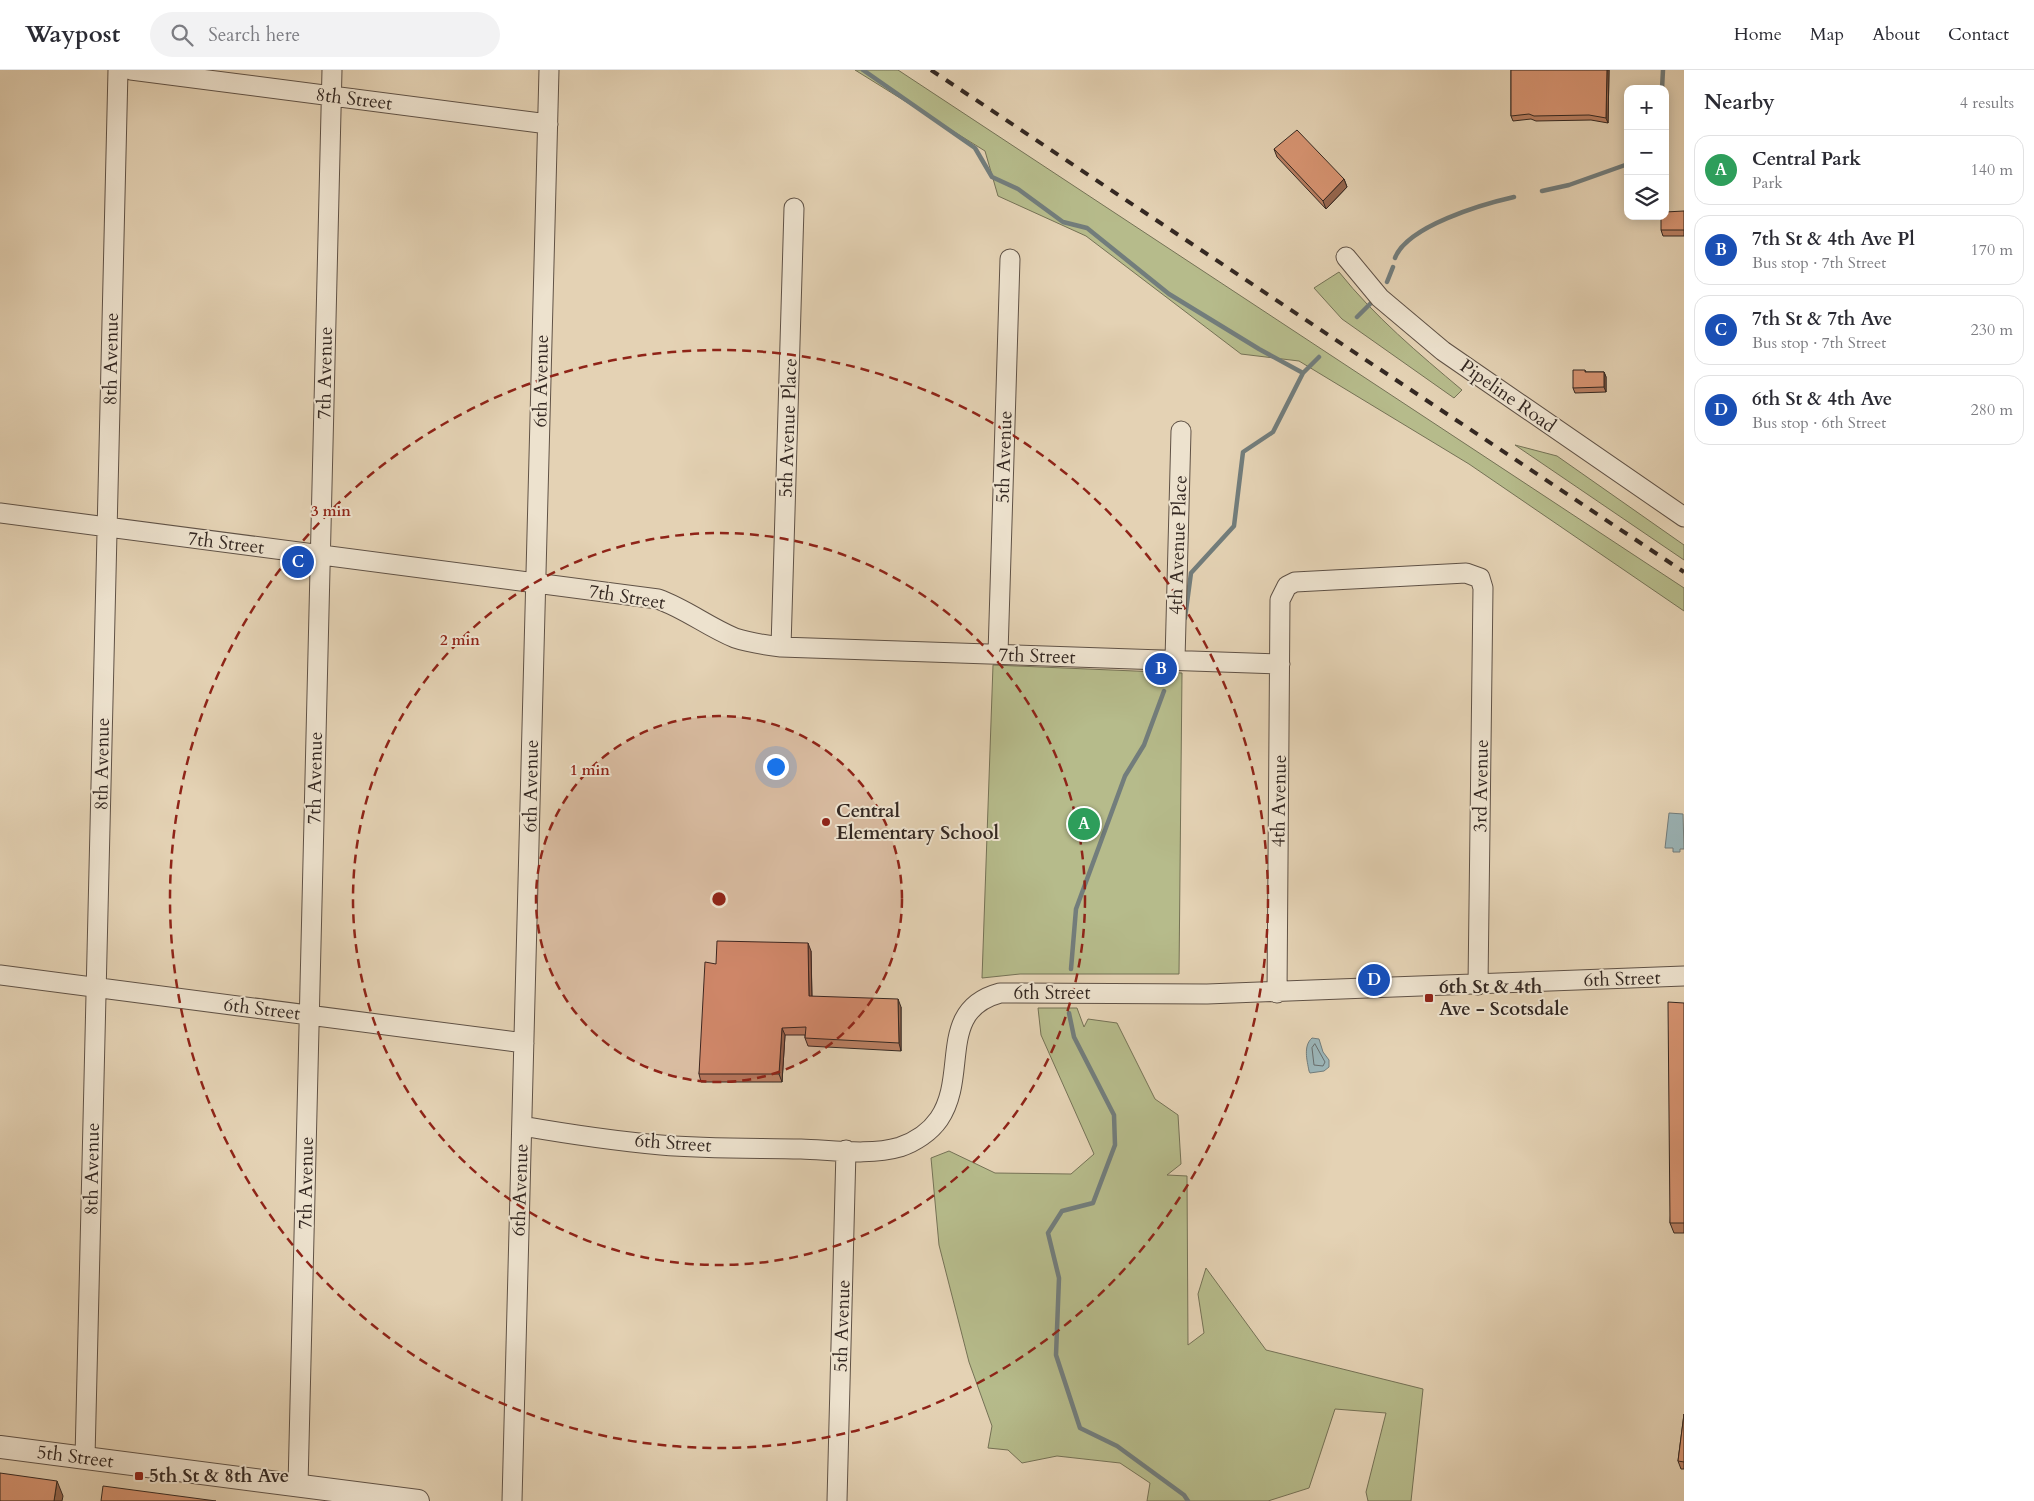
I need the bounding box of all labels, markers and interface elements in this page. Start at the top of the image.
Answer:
search box [150,12,500,57]
text: Waypost [25,18,120,51]
icon: search [168,21,196,49]
text: Search here [208,22,300,48]
text: Home [1734,22,1782,47]
text: Map [1810,22,1844,47]
text: About [1872,22,1920,47]
text: Contact [1948,22,2009,47]
street label: 8th Street [314,81,394,117]
map controls [1624,85,1669,220]
button: + [1624,85,1669,130]
text: Nearby [1704,88,1775,117]
text: 4 results [1960,92,2014,114]
button: − [1624,130,1669,175]
text: Central Park [1752,146,1861,172]
text: A [1715,159,1727,181]
text: 140 m [1971,159,2013,181]
text: Park [1752,172,1783,194]
button: layers [1624,175,1669,220]
text: 7th St & 4th Ave Pl [1752,226,1915,252]
text: B [1715,239,1727,261]
text: 170 m [1971,239,2013,261]
text: Bus stop · 7th Street [1752,252,1886,274]
text: 7th St & 7th Ave [1752,306,1892,332]
street label: 8th Avenue [97,312,125,406]
text: C [1715,319,1727,341]
text: 230 m [1971,319,2013,341]
street label: 7th Avenue [311,326,339,420]
text: Bus stop · 7th Street [1752,332,1886,354]
street label: 6th Avenue [527,334,555,428]
street label: Pipeline Road [1455,353,1561,439]
street label: 5th Avenue Place [773,358,803,498]
text: 6th St & 4th Ave [1752,386,1892,412]
text: D [1714,399,1728,421]
text: 280 m [1971,399,2013,421]
street label: 5th Avenue [989,410,1019,504]
text: Bus stop · 6th Street [1752,412,1886,434]
street label: 4th Avenue Place [1163,475,1193,615]
text: 3 min [311,501,351,521]
street label: 7th Street [186,525,266,561]
pin: C [282,543,314,581]
street label: 7th Street [587,578,667,616]
text: 2 min [440,630,480,650]
street label: 7th Street [998,642,1076,670]
pin: B [1145,650,1177,688]
street label: 8th Avenue [88,717,116,811]
street label: 7th Avenue [301,731,329,825]
street label: 6th Avenue [517,739,545,833]
street label: 3rd Avenue [1467,739,1495,833]
your location [763,754,789,780]
street label: 4th Avenue [1265,754,1293,848]
text: 1 min [570,760,610,780]
place label: Central Elementary School [836,798,999,846]
pin: A [1068,805,1100,843]
marker: Central Elementary School [820,816,832,828]
centre of rings [710,890,728,908]
pin: D [1358,961,1390,999]
street label: 6th Street [1583,965,1661,993]
place label: 6th St & 4th Ave - Scotsdale [1439,974,1569,1022]
street label: 6th Street [1014,980,1090,1006]
street label: 6th Street [222,991,302,1027]
marker: 6th St & 4th Ave - Scotsdale [1423,992,1435,1004]
street label: 8th Avenue [78,1122,106,1216]
street label: 6th Street [634,1127,712,1159]
street label: 7th Avenue [292,1136,320,1230]
street label: 6th Avenue [505,1143,535,1237]
street label: 5th Avenue [827,1279,857,1373]
street label: 5th Street [35,1439,115,1475]
place label: 5th St & 8th Ave [149,1463,289,1489]
marker: 5th St & 8th Ave [133,1470,145,1482]

